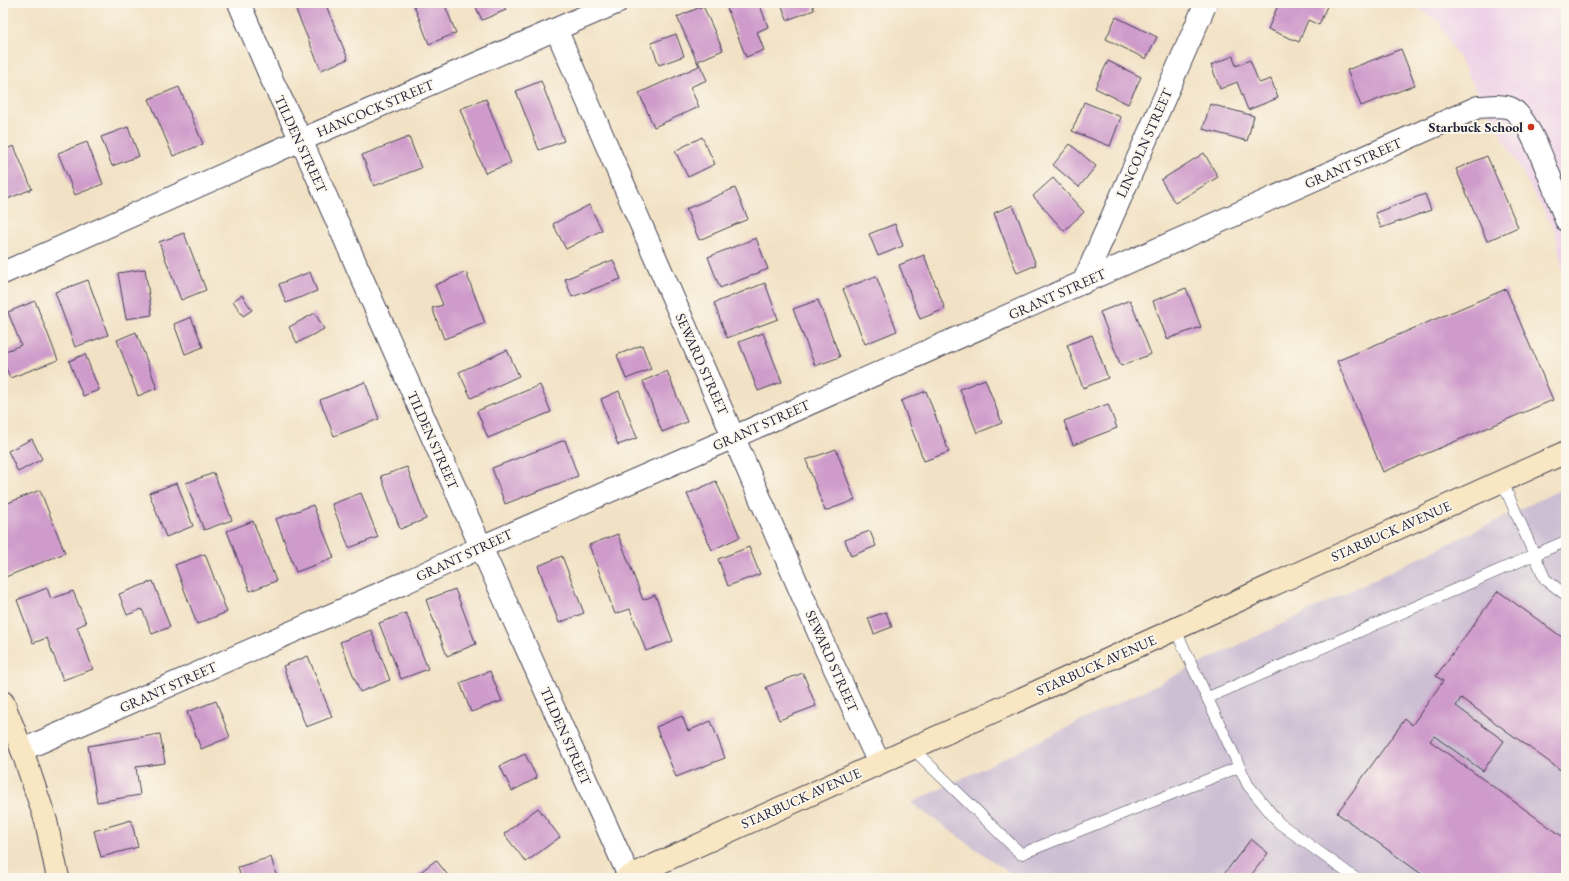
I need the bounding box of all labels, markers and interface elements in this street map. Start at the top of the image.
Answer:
street label: HANCOCK STREET [313,75,437,141]
street label: LINCOLN STREET [1112,85,1176,200]
street label: TILDEN STREET [271,92,332,196]
place label: Starbuck School [1429,118,1523,136]
marker: Starbuck School [1526,122,1536,132]
street label: GRANT STREET [1301,133,1405,193]
street label: GRANT STREET [1005,264,1109,324]
street label: SEWARD STREET [672,310,733,418]
street label: TILDEN STREET [403,388,463,493]
street label: GRANT STREET [709,395,813,455]
street label: STARBUCK AVENUE [1328,496,1454,566]
street label: GRANT STREET [413,524,516,585]
street label: SEWARD STREET [802,607,863,715]
street label: STARBUCK AVENUE [1033,630,1159,700]
street label: GRANT STREET [116,657,220,717]
street label: TILDEN STREET [536,684,596,789]
street label: STARBUCK AVENUE [738,763,864,833]

